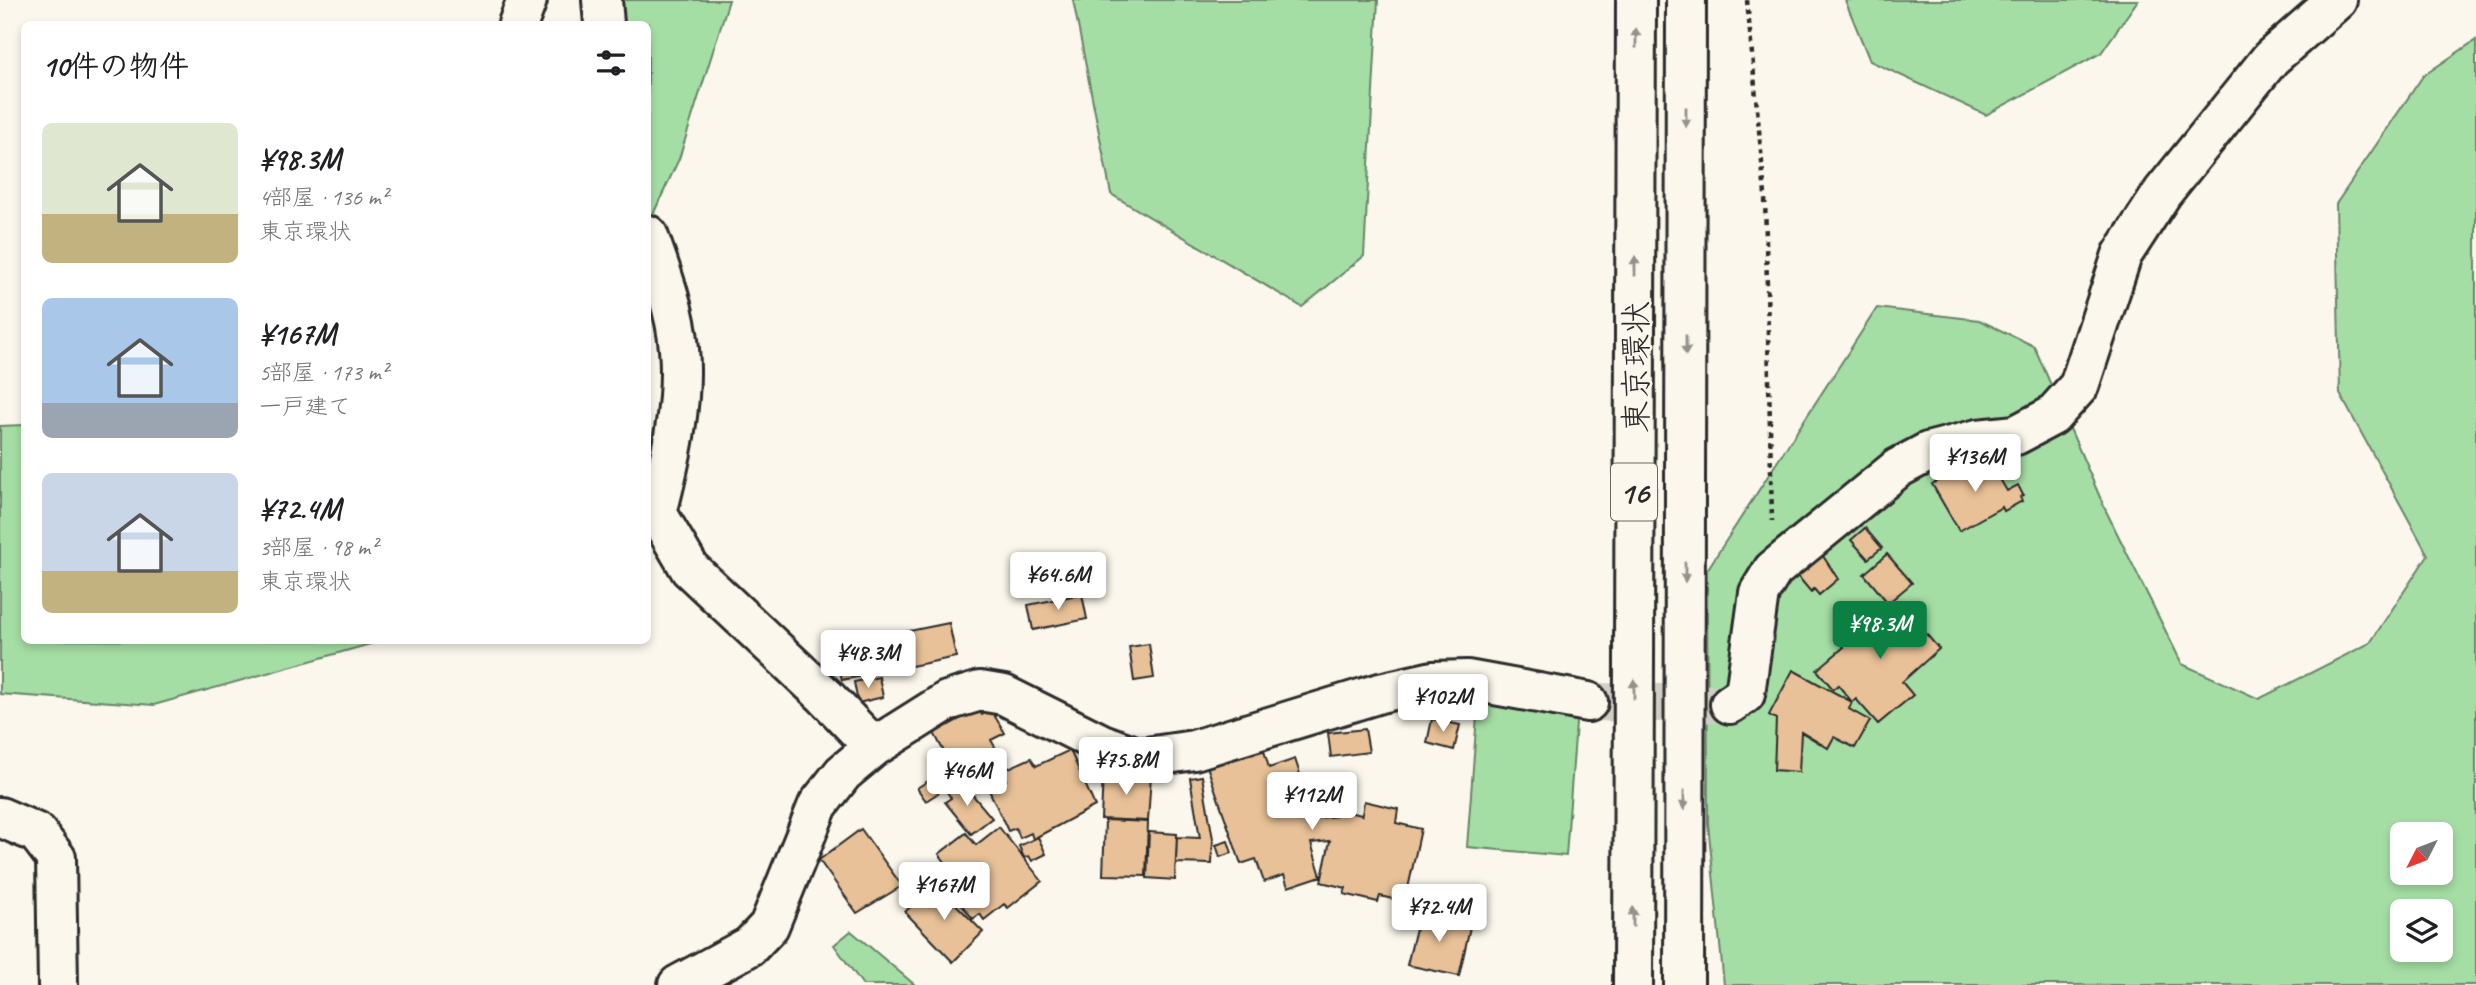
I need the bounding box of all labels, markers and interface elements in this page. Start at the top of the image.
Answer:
one-way arrow [1630,27,1642,49]
icon: filters [592,44,630,82]
text: 10件の物件 [42,47,189,85]
one-way arrow [1680,106,1692,128]
text: ¥98.3M [259,140,340,178]
icon: home [98,151,182,235]
text: 4部屋 · 136 m² [259,183,388,212]
text: 東京環状 [259,217,351,246]
one-way arrow [1629,255,1641,277]
street label: 東京環状 [1615,301,1657,433]
text: ¥167M [259,315,335,353]
icon: home [98,326,182,410]
one-way arrow [1680,334,1691,356]
text: 5部屋 · 173 m² [259,358,388,387]
text: 一戸建て [259,392,351,421]
pin: ¥136M [1926,434,2024,494]
text: ¥136M [1946,442,2004,471]
road number: 16 [1611,464,1657,520]
text: ¥72.4M [259,490,341,528]
icon: home [98,501,182,585]
text: 3部屋 · 98 m² [259,533,377,562]
pin: ¥64.6M [1001,552,1115,612]
text: ¥64.6M [1026,560,1090,589]
one-way arrow [1679,561,1691,583]
text: 東京環状 [259,567,351,596]
pin: ¥98.3M [1823,602,1937,661]
text: ¥98.3M [1849,609,1911,638]
pin: ¥48.3M [811,630,925,690]
text: ¥48.3M [837,638,899,667]
pin: ¥102M [1394,674,1492,734]
one-way arrow [1628,678,1640,700]
text: ¥102M [1414,682,1472,711]
pin: ¥75.8M [1069,738,1183,797]
text: ¥75.8M [1095,745,1157,774]
pin: ¥46M [926,748,1008,808]
text: ¥46M [943,756,991,785]
pin: ¥112M [1263,772,1361,832]
text: ¥112M [1283,780,1341,809]
one-way arrow [1678,789,1690,811]
north arrow [2390,822,2454,886]
map controls [2390,822,2453,962]
pin: ¥167M [895,862,993,922]
text: ¥167M [915,870,973,899]
pin: ¥72.4M [1382,884,1496,944]
text: ¥72.4M [1408,892,1470,921]
button: layers [2390,899,2453,962]
one-way arrow [1627,906,1639,928]

